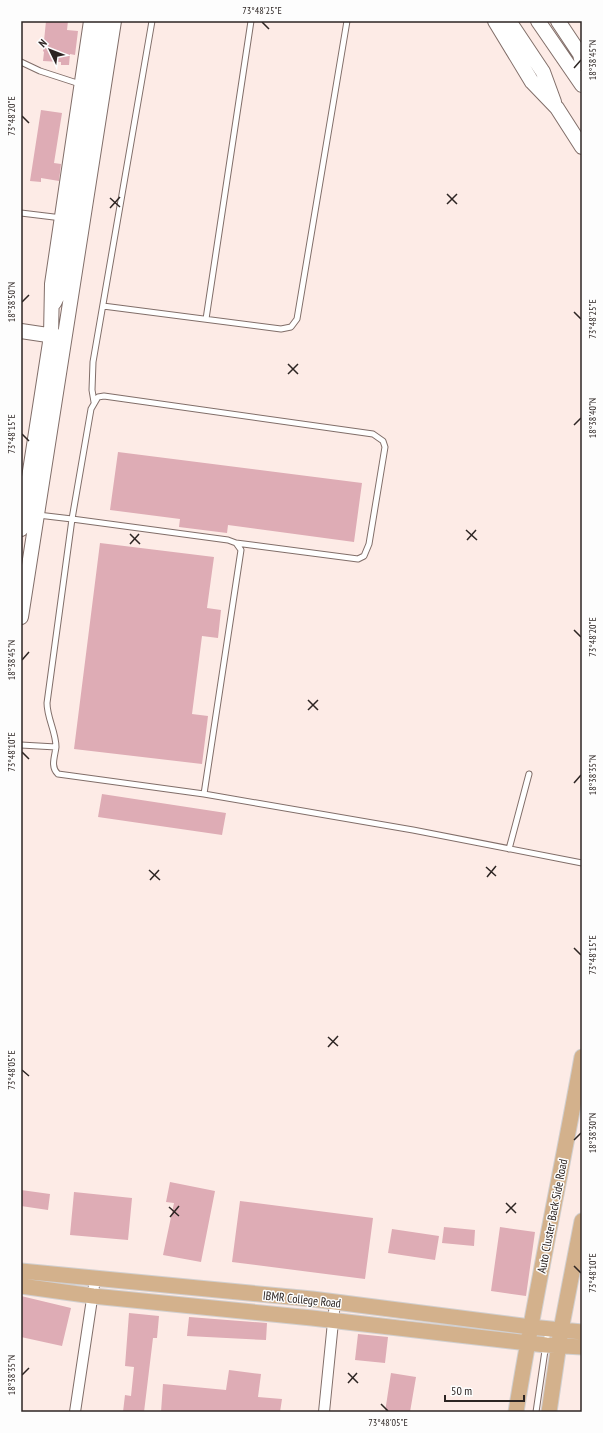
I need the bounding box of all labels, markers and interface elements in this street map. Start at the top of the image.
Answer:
text: 73°48'25"E [242,4,282,17]
north arrow [30,30,70,70]
text: N [36,36,50,50]
text: 18°38'45"N [586,40,599,80]
text: 73°48'20"E [5,96,18,136]
text: 18°38'50"N [5,282,18,322]
text: 73°48'25"E [586,299,599,339]
text: 18°38'40"N [586,398,599,438]
text: 73°48'15"E [5,414,18,454]
text: 73°48'20"E [586,617,599,657]
text: 18°38'45"N [5,640,18,680]
text: 73°48'10"E [5,732,18,772]
text: 18°38'35"N [586,755,599,795]
text: 73°48'15"E [586,935,599,975]
text: 73°48'05"E [5,1050,18,1090]
text: 18°38'30"N [586,1113,599,1153]
street label: Auto Cluster Back Side Road [534,1158,570,1274]
text: 73°48'10"E [586,1253,599,1293]
street label: IBMR College Road [262,1287,342,1311]
text: 18°38'35"N [5,1355,18,1395]
scale bar [445,1377,524,1403]
text: 50 m [451,1383,472,1398]
text: 73°48'05"E [368,1416,408,1429]

